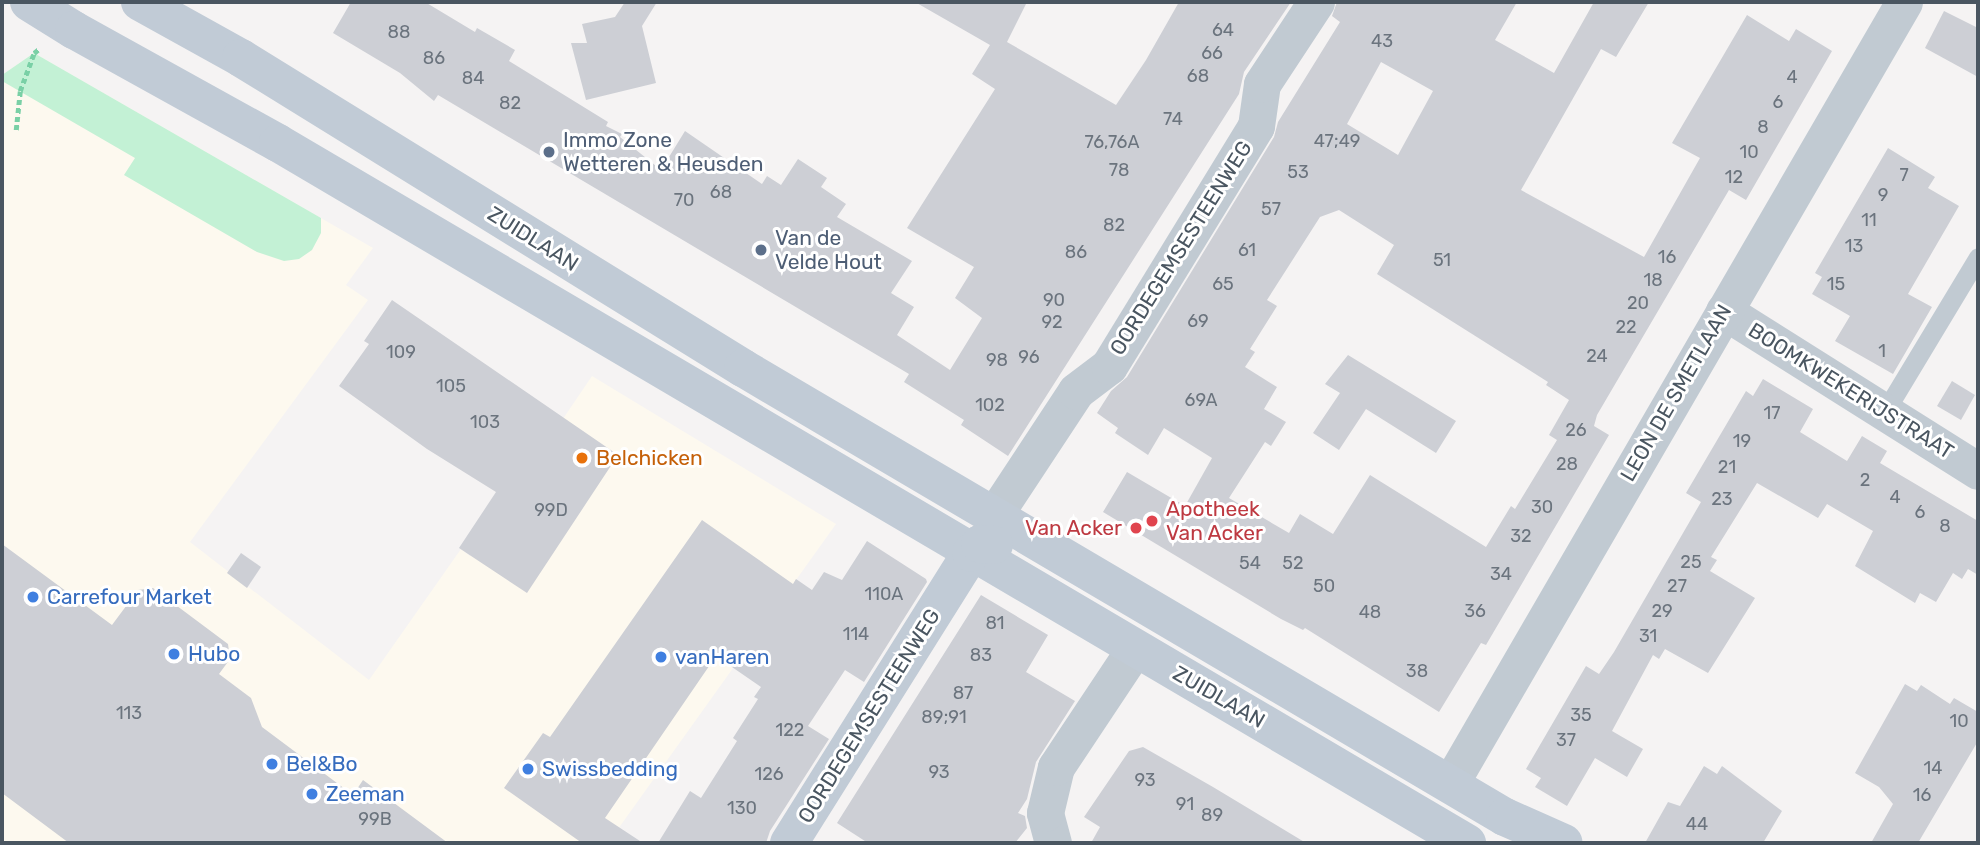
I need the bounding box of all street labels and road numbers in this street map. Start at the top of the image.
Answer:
street label: OORDEGEMSESTEENWEG [1105,136,1257,360]
street label: ZUIDLAAN [483,201,583,277]
street label: LEON DE SMETLAAN [1615,300,1737,486]
street label: BOOMKWEKERIJSTRAAT [1744,318,1958,464]
street label: OORDEGEMSESTEENWEG [793,604,945,828]
street label: ZUIDLAAN [1168,661,1270,733]

